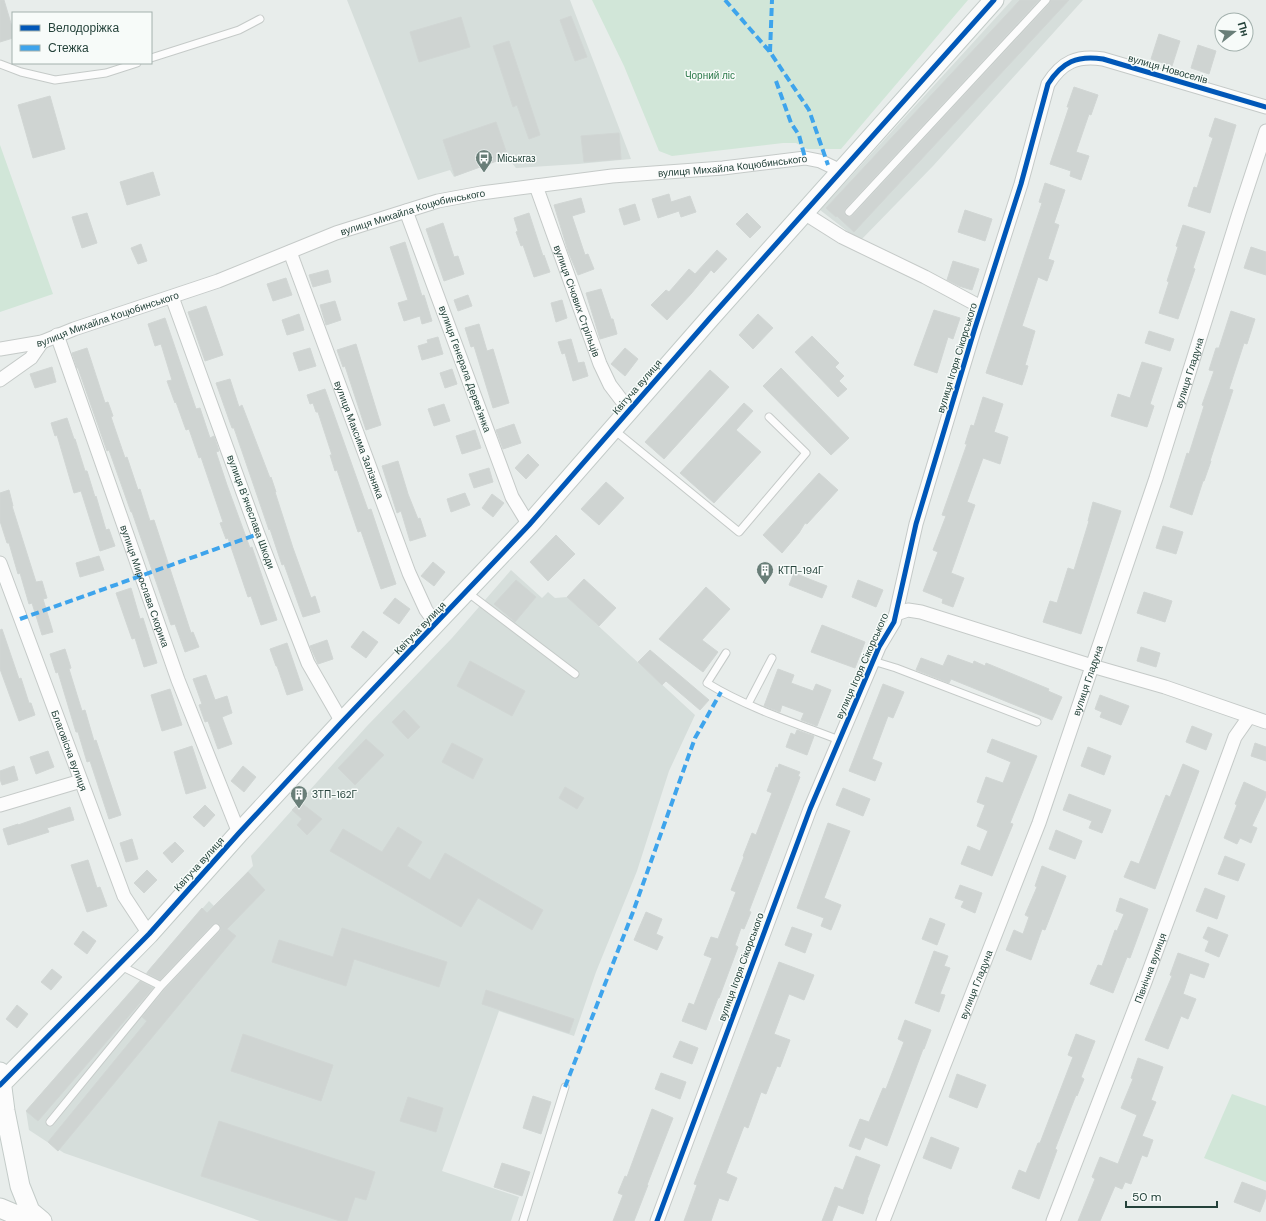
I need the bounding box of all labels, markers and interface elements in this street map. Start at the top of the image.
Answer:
legend [12,12,152,64]
north arrow [1214,12,1254,52]
text: Велодоріжка [48,20,119,36]
text: Пн [1235,20,1252,38]
text: Стежка [48,40,89,56]
street label: вулиця Новоселів [1127,51,1209,87]
park label: Чорний ліс [685,69,735,82]
bus stop icon: Міськгаз [474,148,494,173]
street label: вулиця Михайла Коцюбинського [657,151,808,179]
place label: Міськгаз [497,152,536,165]
street label: вулиця Михайла Коцюбинського [339,186,486,238]
street label: вулиця Січових Стрільців [551,243,603,358]
street label: вулиця Михайла Коцюбинського [35,288,181,349]
street label: вулиця Ігоря Сікорського [934,301,980,415]
street label: вулиця Генерала Деревʼянка [436,304,494,434]
street label: вулиця Гладуна [1172,335,1206,410]
street label: Квітуча вулиця [609,357,665,417]
street label: вулиця Максима Залізняка [332,379,387,501]
street label: вулиця Вʼячеслава Шкоди [224,453,278,571]
street label: вулиця Мирослава Скорика [118,523,173,649]
building icon: КТП-194Г [755,560,775,585]
place label: КТП-194Г [778,564,824,577]
street label: Квітуча вулиця [391,599,449,657]
street label: вулиця Ігоря Сікорського [833,611,891,721]
street label: вулиця Гладуна [1069,643,1105,717]
street label: Благовісна вулиця [49,708,91,793]
building icon: ЗТП-162Г [289,784,309,809]
place label: ЗТП-162Г [312,788,357,801]
street label: Квітуча вулиця [171,834,227,894]
street label: вулиця Ігоря Сікорського [715,910,767,1023]
street label: Північна вулиця [1131,931,1169,1005]
street label: вулиця Гладуна [956,948,995,1021]
scale bar [1126,1183,1217,1209]
text: 50 m [1132,1189,1161,1205]

